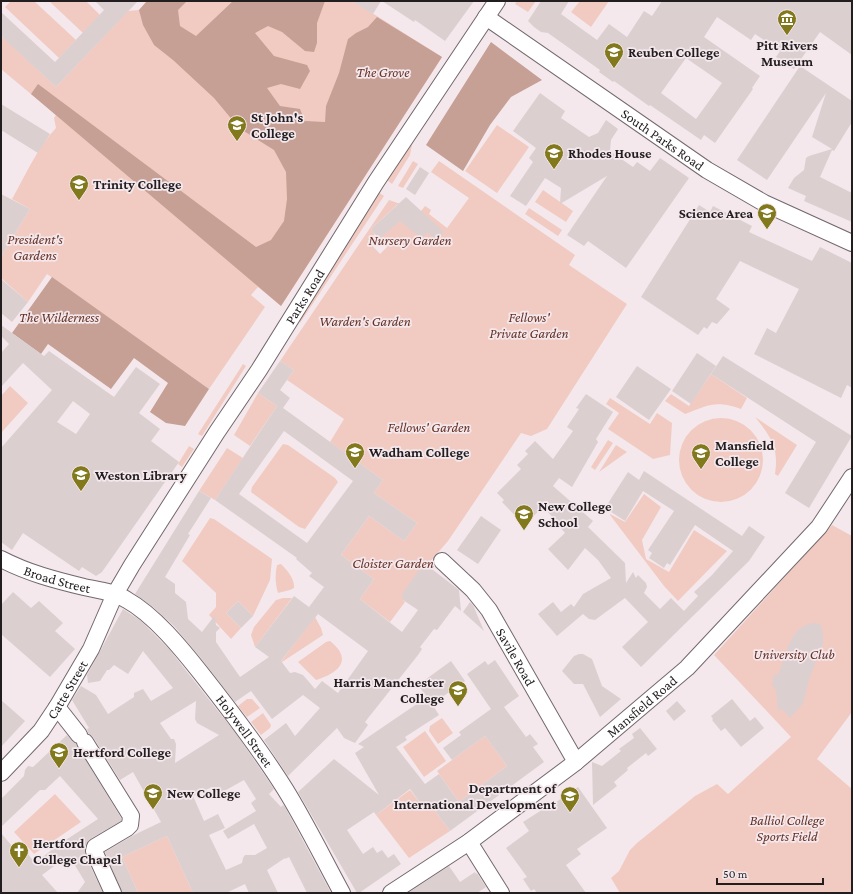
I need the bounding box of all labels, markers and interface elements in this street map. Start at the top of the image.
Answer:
museum icon: Pitt Rivers Museum [776,8,798,36]
place label: Pitt Rivers Museum [756,37,818,69]
school or university icon: Reuben College [603,41,625,69]
place label: Reuben College [628,44,720,60]
park label: The Grove [357,64,410,80]
street label: South Parks Road [618,105,708,174]
place label: St John's College [251,109,304,141]
school or university icon: St John's College [226,114,248,142]
school or university icon: Rhodes House [543,142,565,170]
place label: Rhodes House [568,145,652,161]
school or university icon: Trinity College [68,173,90,201]
place label: Trinity College [93,176,182,192]
school or university icon: Science Area [756,202,778,230]
place label: Science Area [679,205,753,221]
park label: President's Gardens [7,231,64,263]
park label: Nursery Garden [368,232,452,248]
street label: Parks Road [282,266,328,327]
park label: The Wilderness [19,309,100,325]
park label: Fellows' Private Garden [489,309,569,341]
park label: Warden's Garden [319,313,411,329]
park label: Fellows' Garden [388,419,470,435]
place label: Mansfield College [715,437,775,469]
school or university icon: Wadham College [344,441,366,469]
school or university icon: Mansfield College [690,442,712,470]
place label: Wadham College [368,444,470,460]
school or university icon: Weston Library [70,464,92,492]
place label: Weston Library [94,467,187,483]
place label: New College School [538,498,612,530]
school or university icon: New College School [513,503,535,531]
park label: Cloister Garden [352,555,434,571]
street label: Broad Street [22,562,92,596]
street label: Savile Road [493,625,539,689]
park label: University Club [753,646,835,662]
street label: Catte Street [43,657,91,722]
street label: Mansfield Road [603,672,681,740]
place label: Harris Manchester College [333,674,444,706]
school or university icon: Harris Manchester College [447,679,469,707]
street label: Holywell Street [213,692,277,770]
school or university icon: Hertford College [48,741,70,769]
place label: Hertford College [73,744,171,760]
place label: Department of International Development [394,780,558,812]
school or university icon: New College [142,782,164,810]
place label: New College [167,785,241,801]
school or university icon: Department of International Development [559,785,581,813]
park label: Balliol College Sports Field [750,812,825,844]
place label: Hertford College Chapel [33,835,121,867]
church icon: Hertford College Chapel [8,840,30,868]
scale bar [717,860,823,886]
text: 50 m [723,867,748,881]

